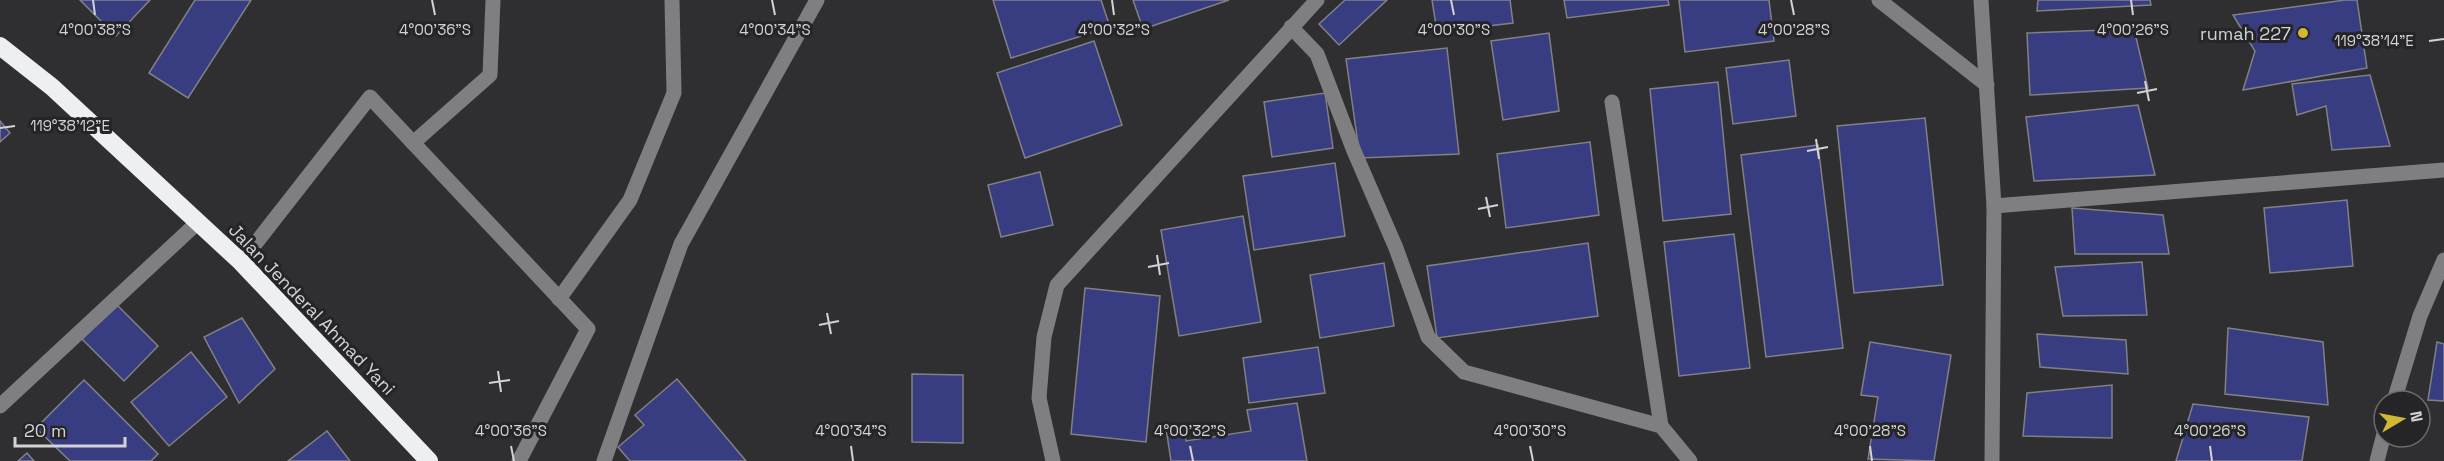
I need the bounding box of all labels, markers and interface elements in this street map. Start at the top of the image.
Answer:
text: 4°00'38"S [59,20,131,39]
text: 4°00'36"S [399,20,471,39]
text: 4°00'34"S [739,20,811,39]
text: 4°00'32"S [1078,20,1150,39]
text: 4°00'30"S [1418,20,1490,39]
text: 4°00'28"S [1758,20,1830,39]
text: 4°00'26"S [2097,20,2169,39]
place label: rumah 227 [2200,22,2291,45]
marker: rumah 227 [2296,26,2310,40]
text: 119°38'14"E [2334,31,2414,50]
text: 119°38'12"E [30,116,110,135]
street label: Jalan Jenderal Ahmad Yani [224,218,400,400]
north arrow [2372,389,2432,449]
text: N [2405,409,2428,424]
scale bar [15,410,124,448]
text: 20 m [24,419,67,442]
text: 4°00'36"S [475,421,547,440]
text: 4°00'34"S [815,421,887,440]
text: 4°00'32"S [1154,421,1226,440]
text: 4°00'30"S [1494,421,1566,440]
text: 4°00'28"S [1834,421,1906,440]
text: 4°00'26"S [2174,421,2246,440]

